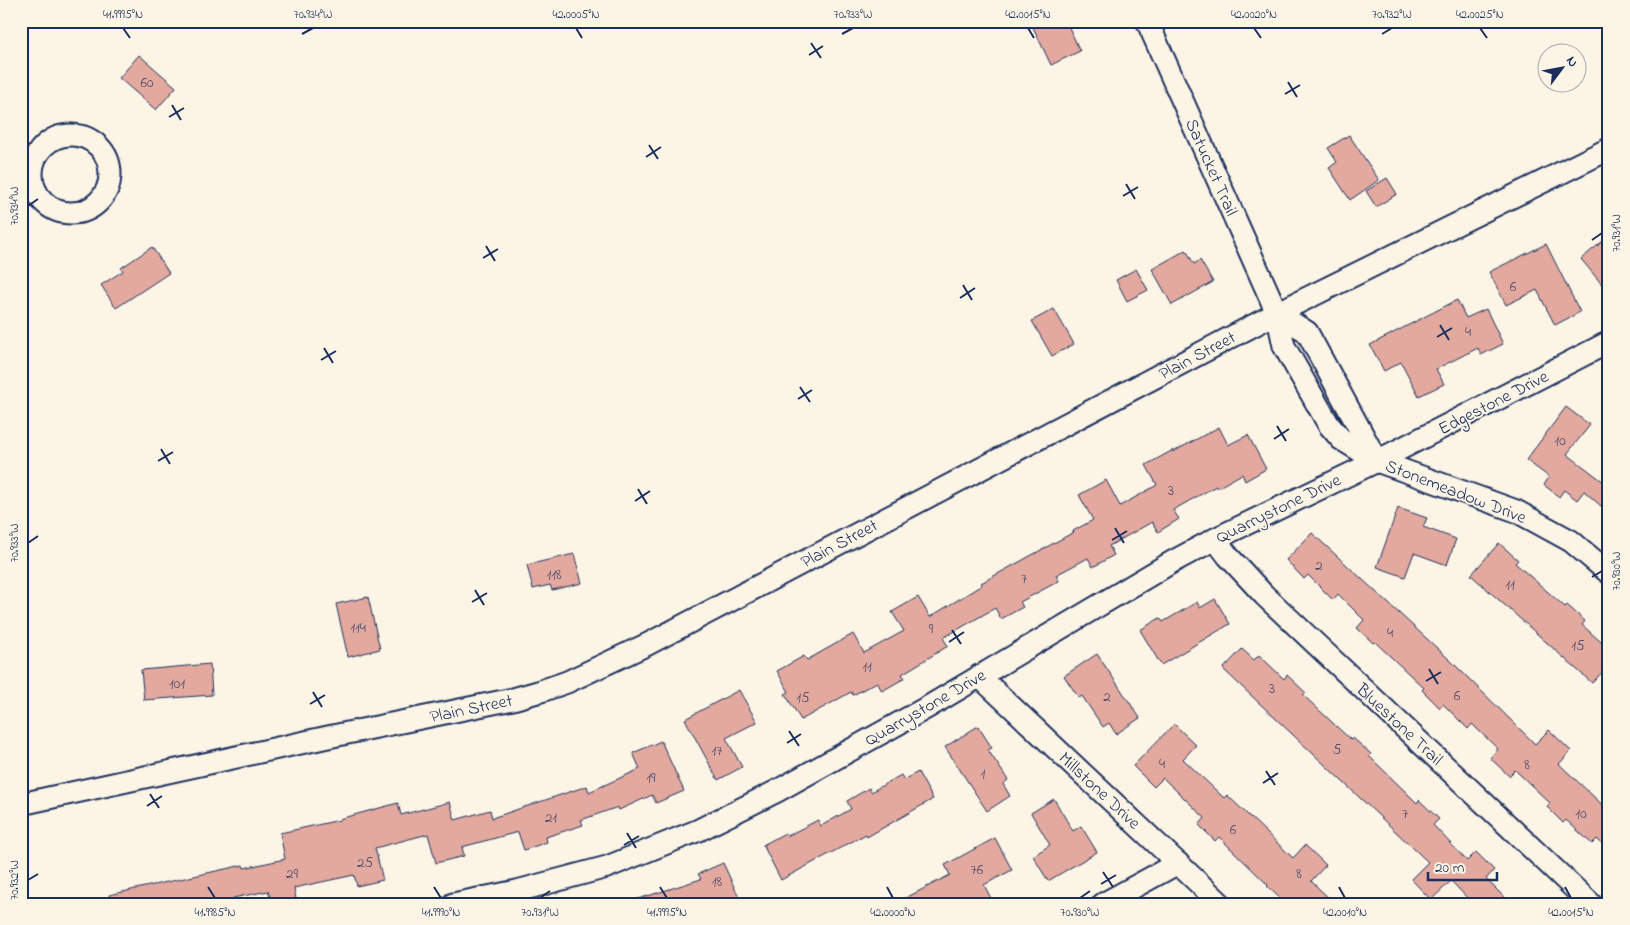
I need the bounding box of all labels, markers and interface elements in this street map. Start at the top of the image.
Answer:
text: 41.9995°N [103,6,143,24]
text: 70.934°W [294,6,332,24]
text: 42.0005°N [552,6,600,24]
text: 70.933°W [834,6,872,24]
text: 42.0015°N [1005,6,1051,24]
text: 42.0020°N [1231,6,1277,24]
text: 70.932°W [1372,6,1412,24]
text: 42.0025°N [1456,6,1504,24]
north arrow [1538,42,1588,92]
text: N [1560,52,1583,71]
house number: 60 [140,72,154,94]
street label: Satucket Trail [1177,115,1243,221]
text: 70.934°W [6,187,24,225]
text: 70.931°W [1608,214,1626,252]
house number: 6 [1510,276,1517,298]
house number: 4 [1465,321,1471,343]
street label: Plain Street [1155,326,1241,388]
street label: Edgestone Drive [1434,364,1555,444]
house number: 10 [1554,430,1566,452]
street label: Stonemeadow Drive [1381,454,1530,532]
street label: Quarrystone Drive [1212,468,1347,551]
house number: 3 [1168,480,1174,502]
street label: Plain Street [797,514,883,576]
text: 70.933°W [6,524,24,562]
text: 70.930°W [1608,552,1626,590]
house number: 2 [1315,555,1323,577]
house number: 118 [546,564,562,586]
house number: 7 [1021,568,1027,590]
house number: 11 [1505,574,1515,596]
house number: 114 [350,617,366,639]
house number: 9 [929,618,934,640]
house number: 4 [1387,622,1393,644]
house number: 15 [1571,635,1585,657]
house number: 11 [862,656,872,678]
street label: Quarrystone Drive [860,663,992,754]
house number: 101 [169,673,185,695]
house number: 3 [1269,678,1275,700]
street label: Bluestone Trail [1349,678,1448,773]
house number: 6 [1454,685,1461,707]
house number: 2 [1103,686,1111,708]
house number: 15 [796,687,810,709]
street label: Plain Street [428,689,515,731]
house number: 5 [1333,739,1342,761]
house number: 17 [712,740,722,762]
street label: Millstone Drive [1052,747,1146,837]
house number: 4 [1159,753,1165,775]
house number: 8 [1524,754,1530,776]
house number: 1 [981,763,986,785]
house number: 19 [646,767,656,789]
house number: 7 [1402,803,1408,825]
house number: 10 [1575,803,1587,825]
house number: 21 [545,807,557,829]
house number: 6 [1230,819,1237,841]
scale bar [1428,850,1496,882]
house number: 25 [357,852,373,874]
text: 20 m [1435,857,1465,879]
house number: 76 [971,859,984,881]
text: 70.932°W [6,860,24,900]
house number: 29 [286,863,298,885]
house number: 8 [1296,863,1302,885]
house number: 18 [712,871,723,893]
text: 41.9985°N [194,904,236,922]
text: 41.9990°N [422,904,460,922]
text: 70.931°W [521,904,559,922]
text: 41.9995°N [647,904,687,922]
text: 42.0000°N [870,904,916,922]
text: 70.930°W [1061,904,1099,922]
text: 42.0010°N [1323,904,1367,922]
text: 42.0015°N [1548,904,1594,922]

